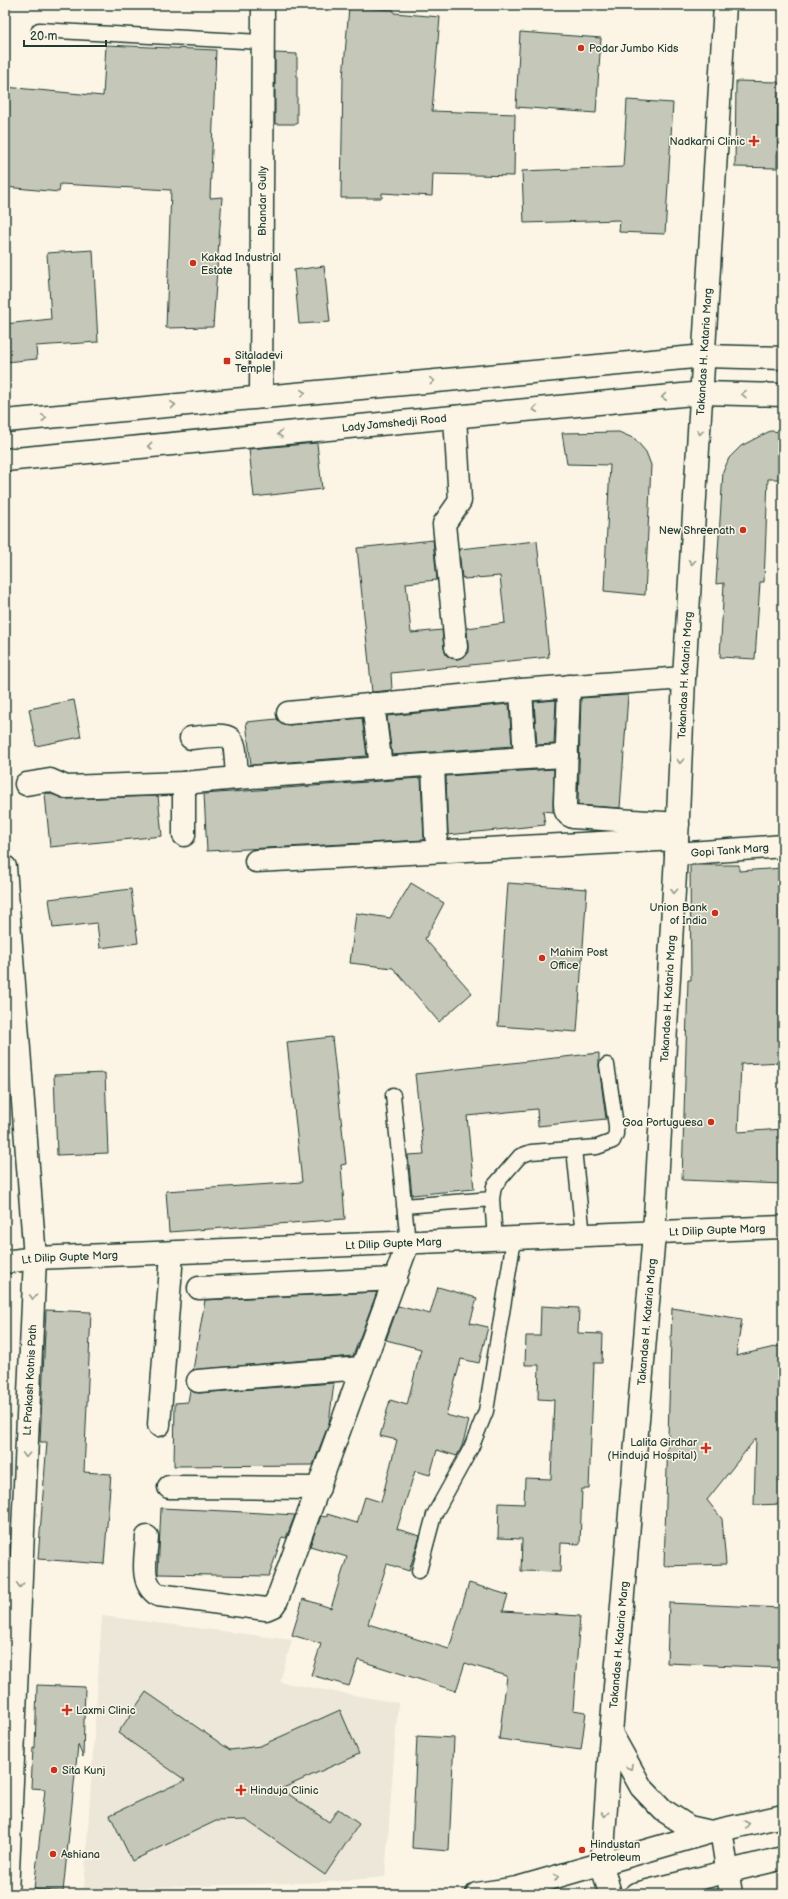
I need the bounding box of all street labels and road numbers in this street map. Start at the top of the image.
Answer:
street label: Bhandar Gully [255,166,269,236]
street label: Takandas H. Kataria Marg [694,288,714,416]
street label: Lady Jamshedji Road [341,411,447,434]
street label: Takandas H. Kataria Marg [675,611,695,739]
street label: Gopi Tank Marg [690,841,769,859]
street label: Takandas H. Kataria Marg [658,935,678,1063]
street label: Lt Dilip Gupte Marg [669,1221,766,1238]
street label: Lt Dilip Gupte Marg [345,1235,442,1252]
street label: Lt Dilip Gupte Marg [21,1248,118,1266]
street label: Takandas H. Kataria Marg [634,1258,658,1386]
street label: Lt Prakash Kotnis Path [21,1324,39,1436]
street label: Takandas H. Kataria Marg [607,1581,631,1709]

